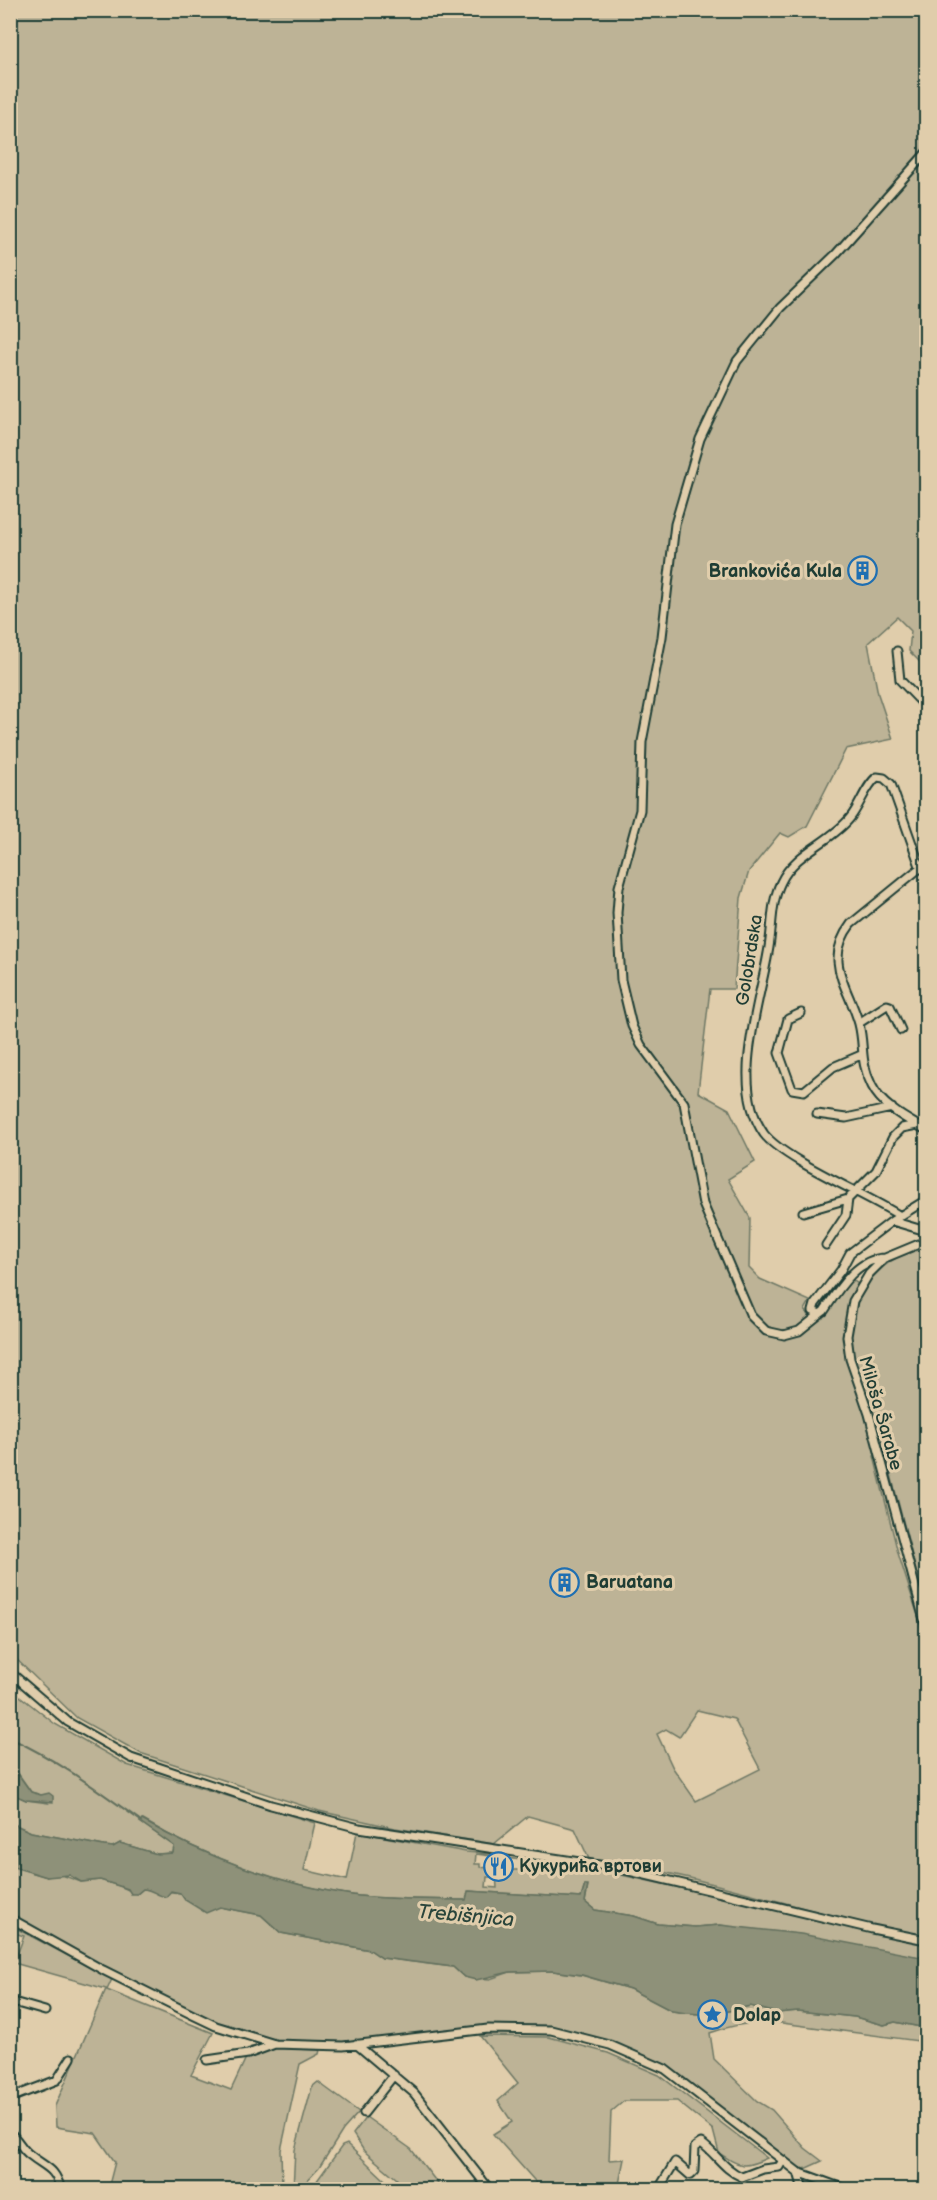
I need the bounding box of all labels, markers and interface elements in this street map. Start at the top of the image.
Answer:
building icon: Brankovića Kula [847,555,879,587]
place label: Brankovića Kula [709,561,842,582]
street label: Golobrdska [732,913,767,1007]
street label: Miloša Šarabe [854,1353,908,1473]
building icon: Baruatana [549,1566,581,1598]
place label: Baruatana [586,1572,673,1593]
restaurant icon: Кукурића вртови [482,1850,514,1882]
place label: Кукурића вртови [519,1856,662,1877]
water label: Trebišnjica [417,1900,515,1932]
place icon: Dolap [696,1999,728,2031]
place label: Dolap [733,2005,781,2026]

